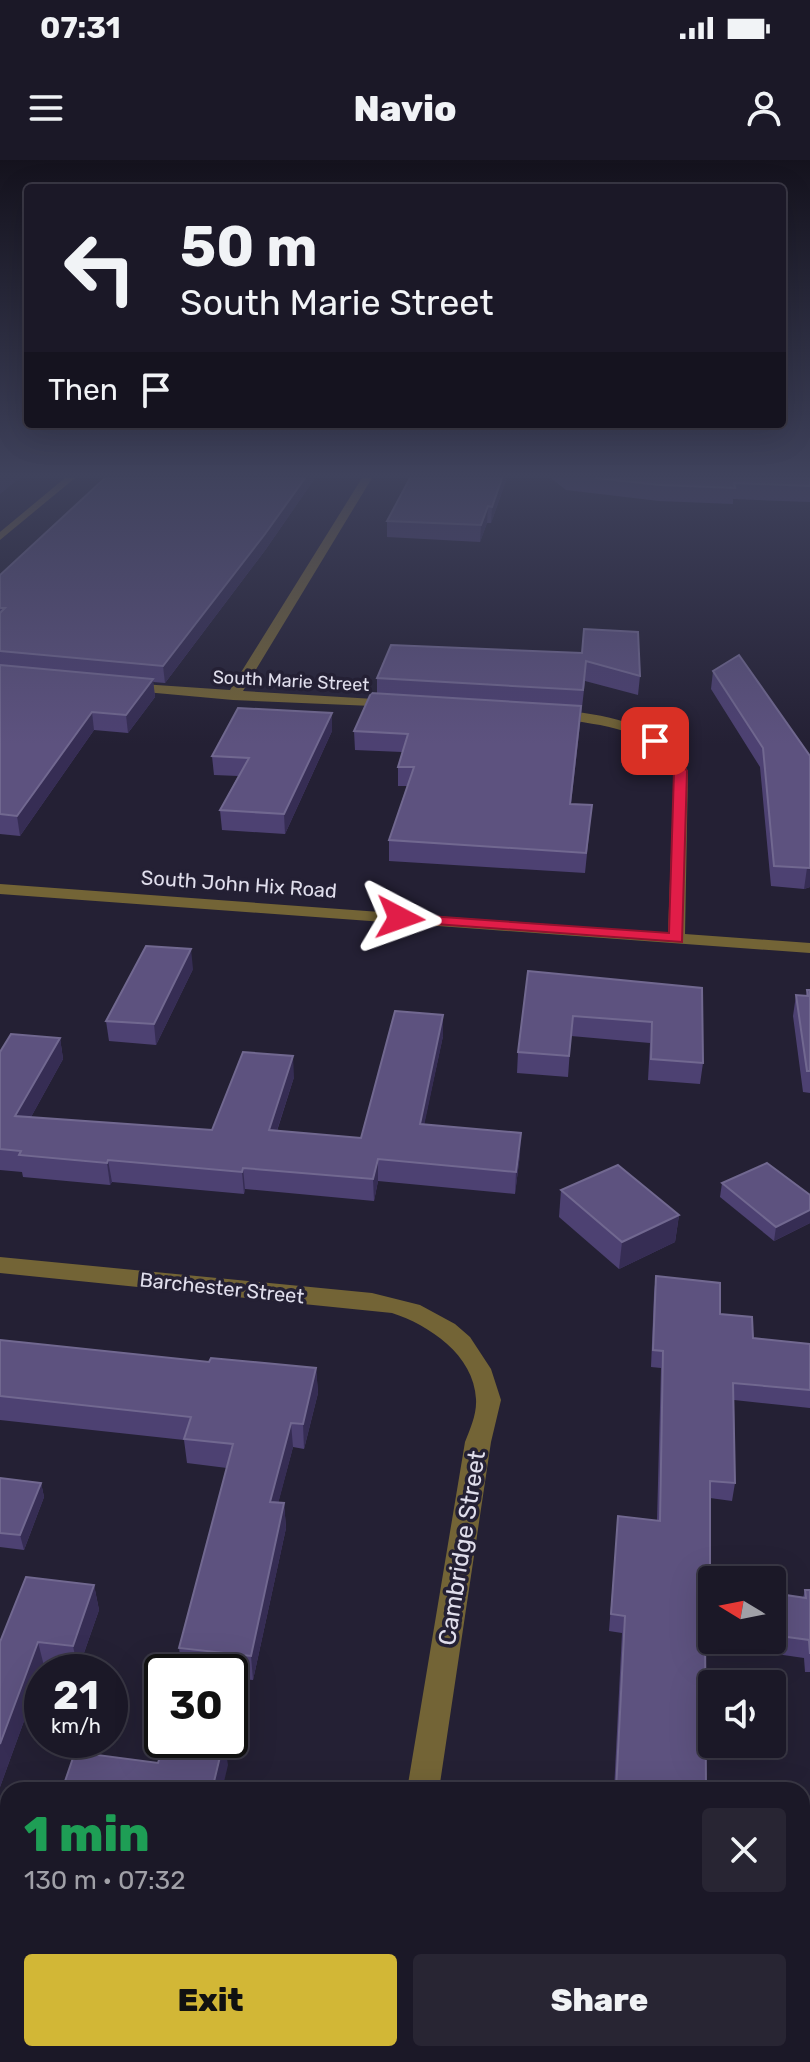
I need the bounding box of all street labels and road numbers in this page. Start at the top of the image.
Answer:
street label: South Marie Street [212,666,370,696]
street label: South John Hix Road [140,865,338,903]
street label: Barchester Street [139,1267,306,1309]
street label: Cambridge Street [433,1448,491,1648]

